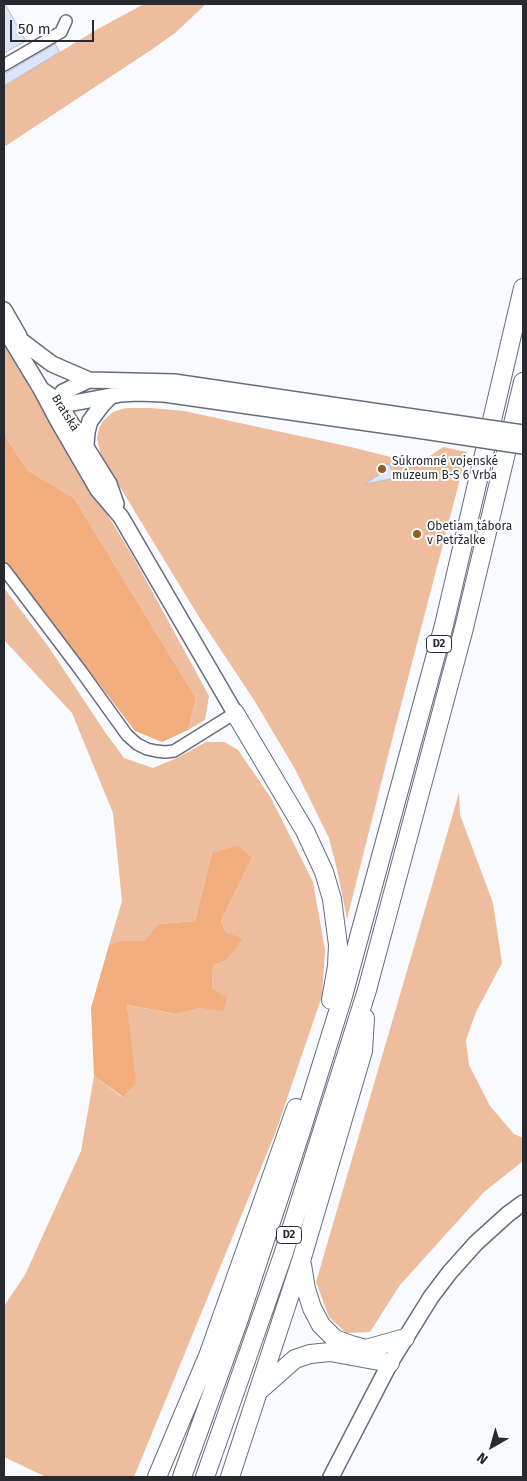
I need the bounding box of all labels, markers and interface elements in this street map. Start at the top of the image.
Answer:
scale bar [12,10,96,42]
text: 50 m [18,20,51,38]
street label: Bratská [48,392,82,434]
place label: Súkromné vojenské múzeum B-S 6 Vrba [392,455,498,483]
marker: Súkromné vojenské múzeum B-S 6 Vrba [376,463,388,475]
place label: Obetiam tábora v Petržalke [427,520,512,548]
marker: Obetiam tábora v Petržalke [411,528,423,540]
road number: D2 [426,636,452,652]
road number: D2 [276,1226,302,1244]
north arrow [467,1421,517,1471]
text: N [474,1449,491,1468]

